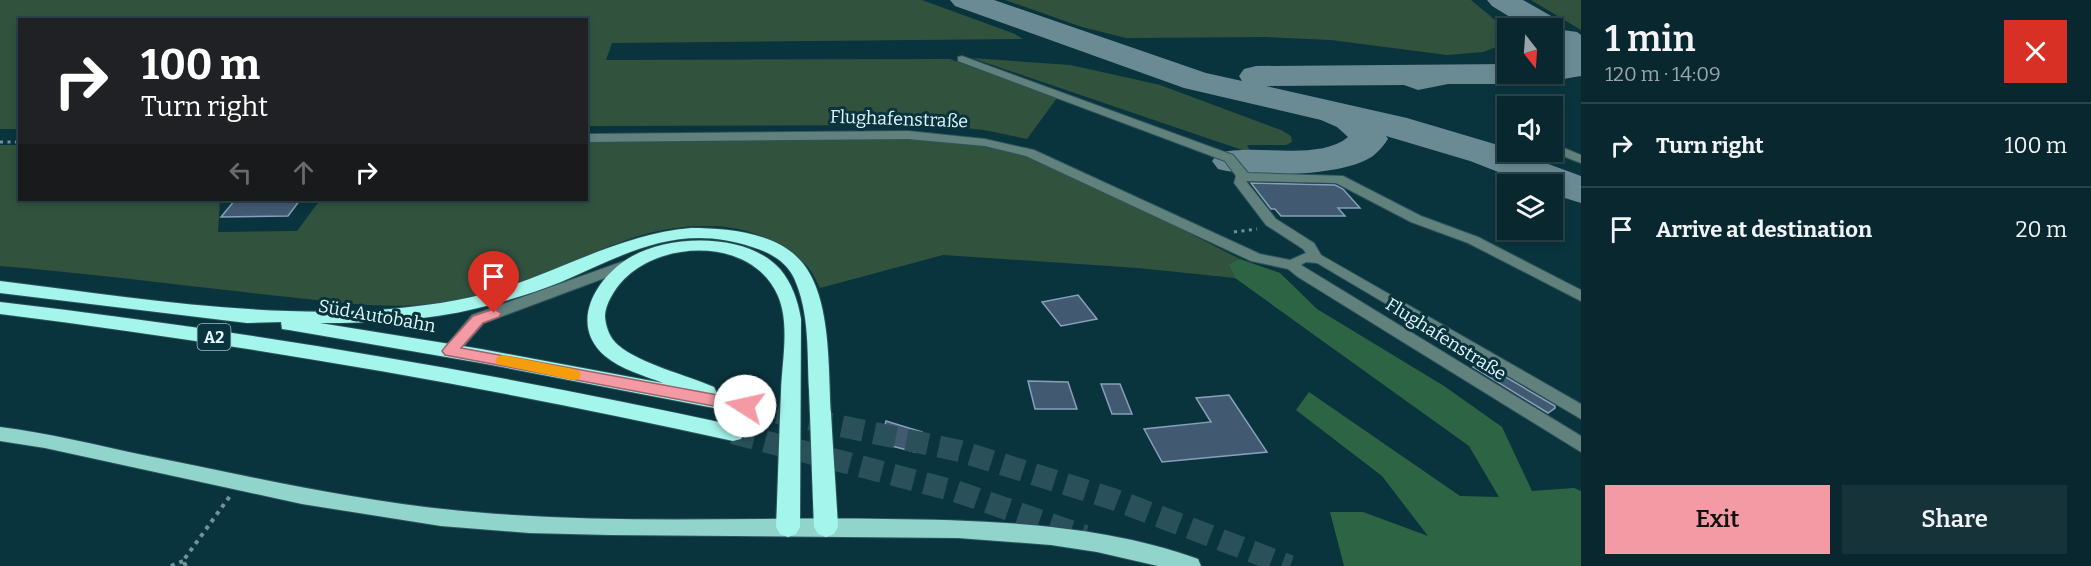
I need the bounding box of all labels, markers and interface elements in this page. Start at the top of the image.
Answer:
text: 1 min [1605,17,1696,61]
north arrow [1497,18,1563,84]
map controls [1497,18,1563,240]
button: close [2004,20,2067,83]
text: 100 m [141,40,260,90]
icon: right [42,42,120,120]
text: 120 m · 14:09 [1605,62,1721,86]
text: Turn right [141,91,268,123]
button: sound [1497,96,1563,162]
street label: Flughafenstraße [830,106,968,132]
icon: right [1605,129,1638,162]
text: Turn right [1656,132,1764,159]
text: 100 m [2004,132,2067,159]
icon: left [224,156,257,189]
icon: ahead [287,156,320,189]
icon: right [350,156,383,189]
button: layers [1497,174,1563,240]
icon: arrive [1605,213,1638,246]
text: Arrive at destination [1656,216,1872,243]
text: 20 m [2016,216,2067,243]
pin [468,251,519,313]
icon: arrive [477,260,510,293]
street label: Flughafenstraße [1382,293,1510,385]
street label: Süd Autobahn [317,295,438,337]
road number: A2 [198,324,230,350]
position arrow [713,374,777,438]
button: Exit [1605,485,1830,554]
button: Share [1842,485,2067,554]

